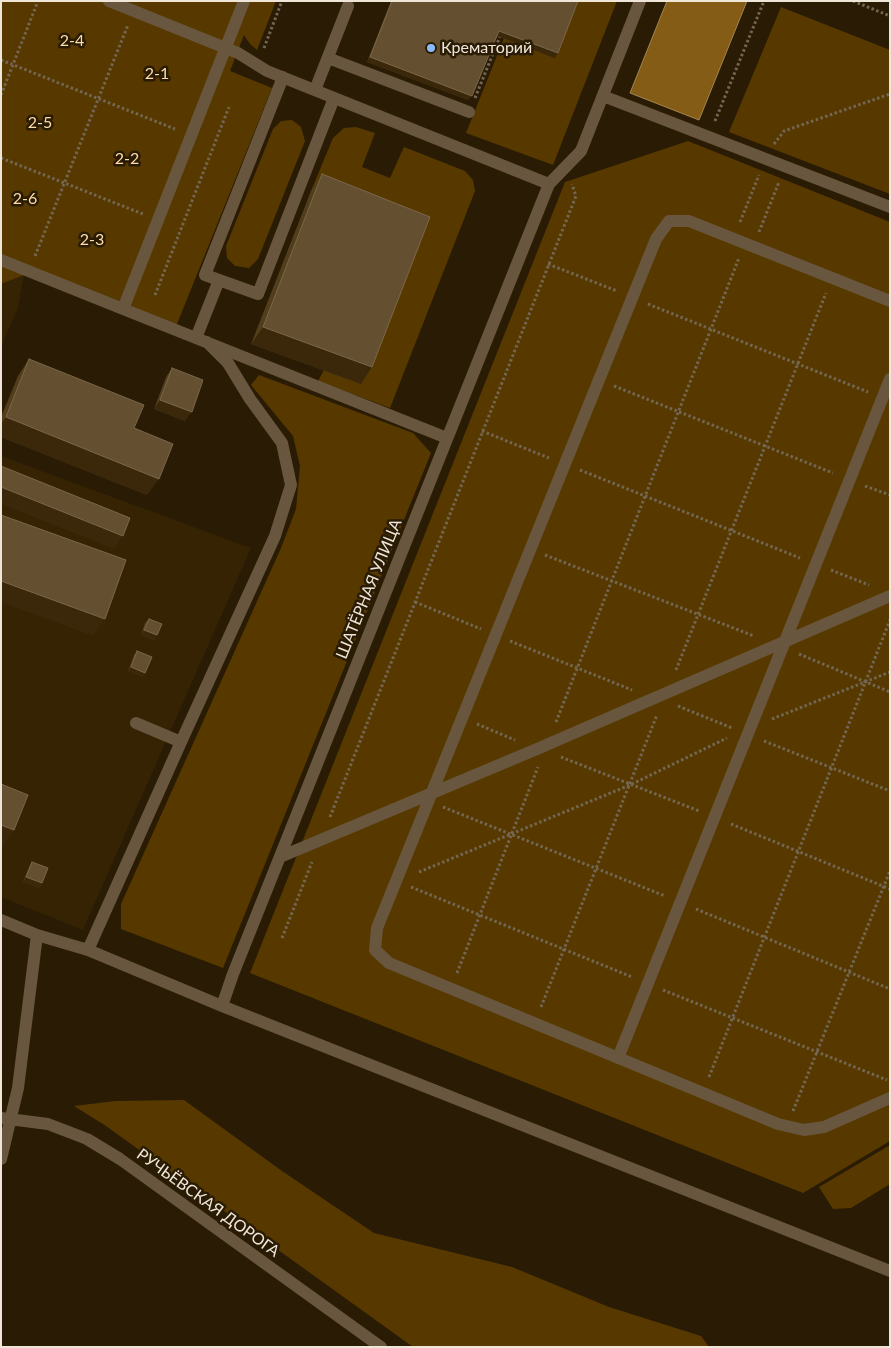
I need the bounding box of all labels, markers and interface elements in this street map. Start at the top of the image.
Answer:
park label: 2-4 [60,31,84,51]
place label: Крематорий [441,38,532,58]
marker: Крематорий [425,42,437,54]
park label: 2-1 [145,64,169,84]
park label: 2-5 [28,113,52,133]
park label: 2-2 [115,149,139,169]
park label: 2-6 [13,189,37,209]
park label: 2-3 [80,230,104,250]
street label: ШАТЁРНАЯ УЛИЦА [332,516,406,662]
street label: РУЧЬЁВСКАЯ ДОРОГА [133,1145,283,1261]

